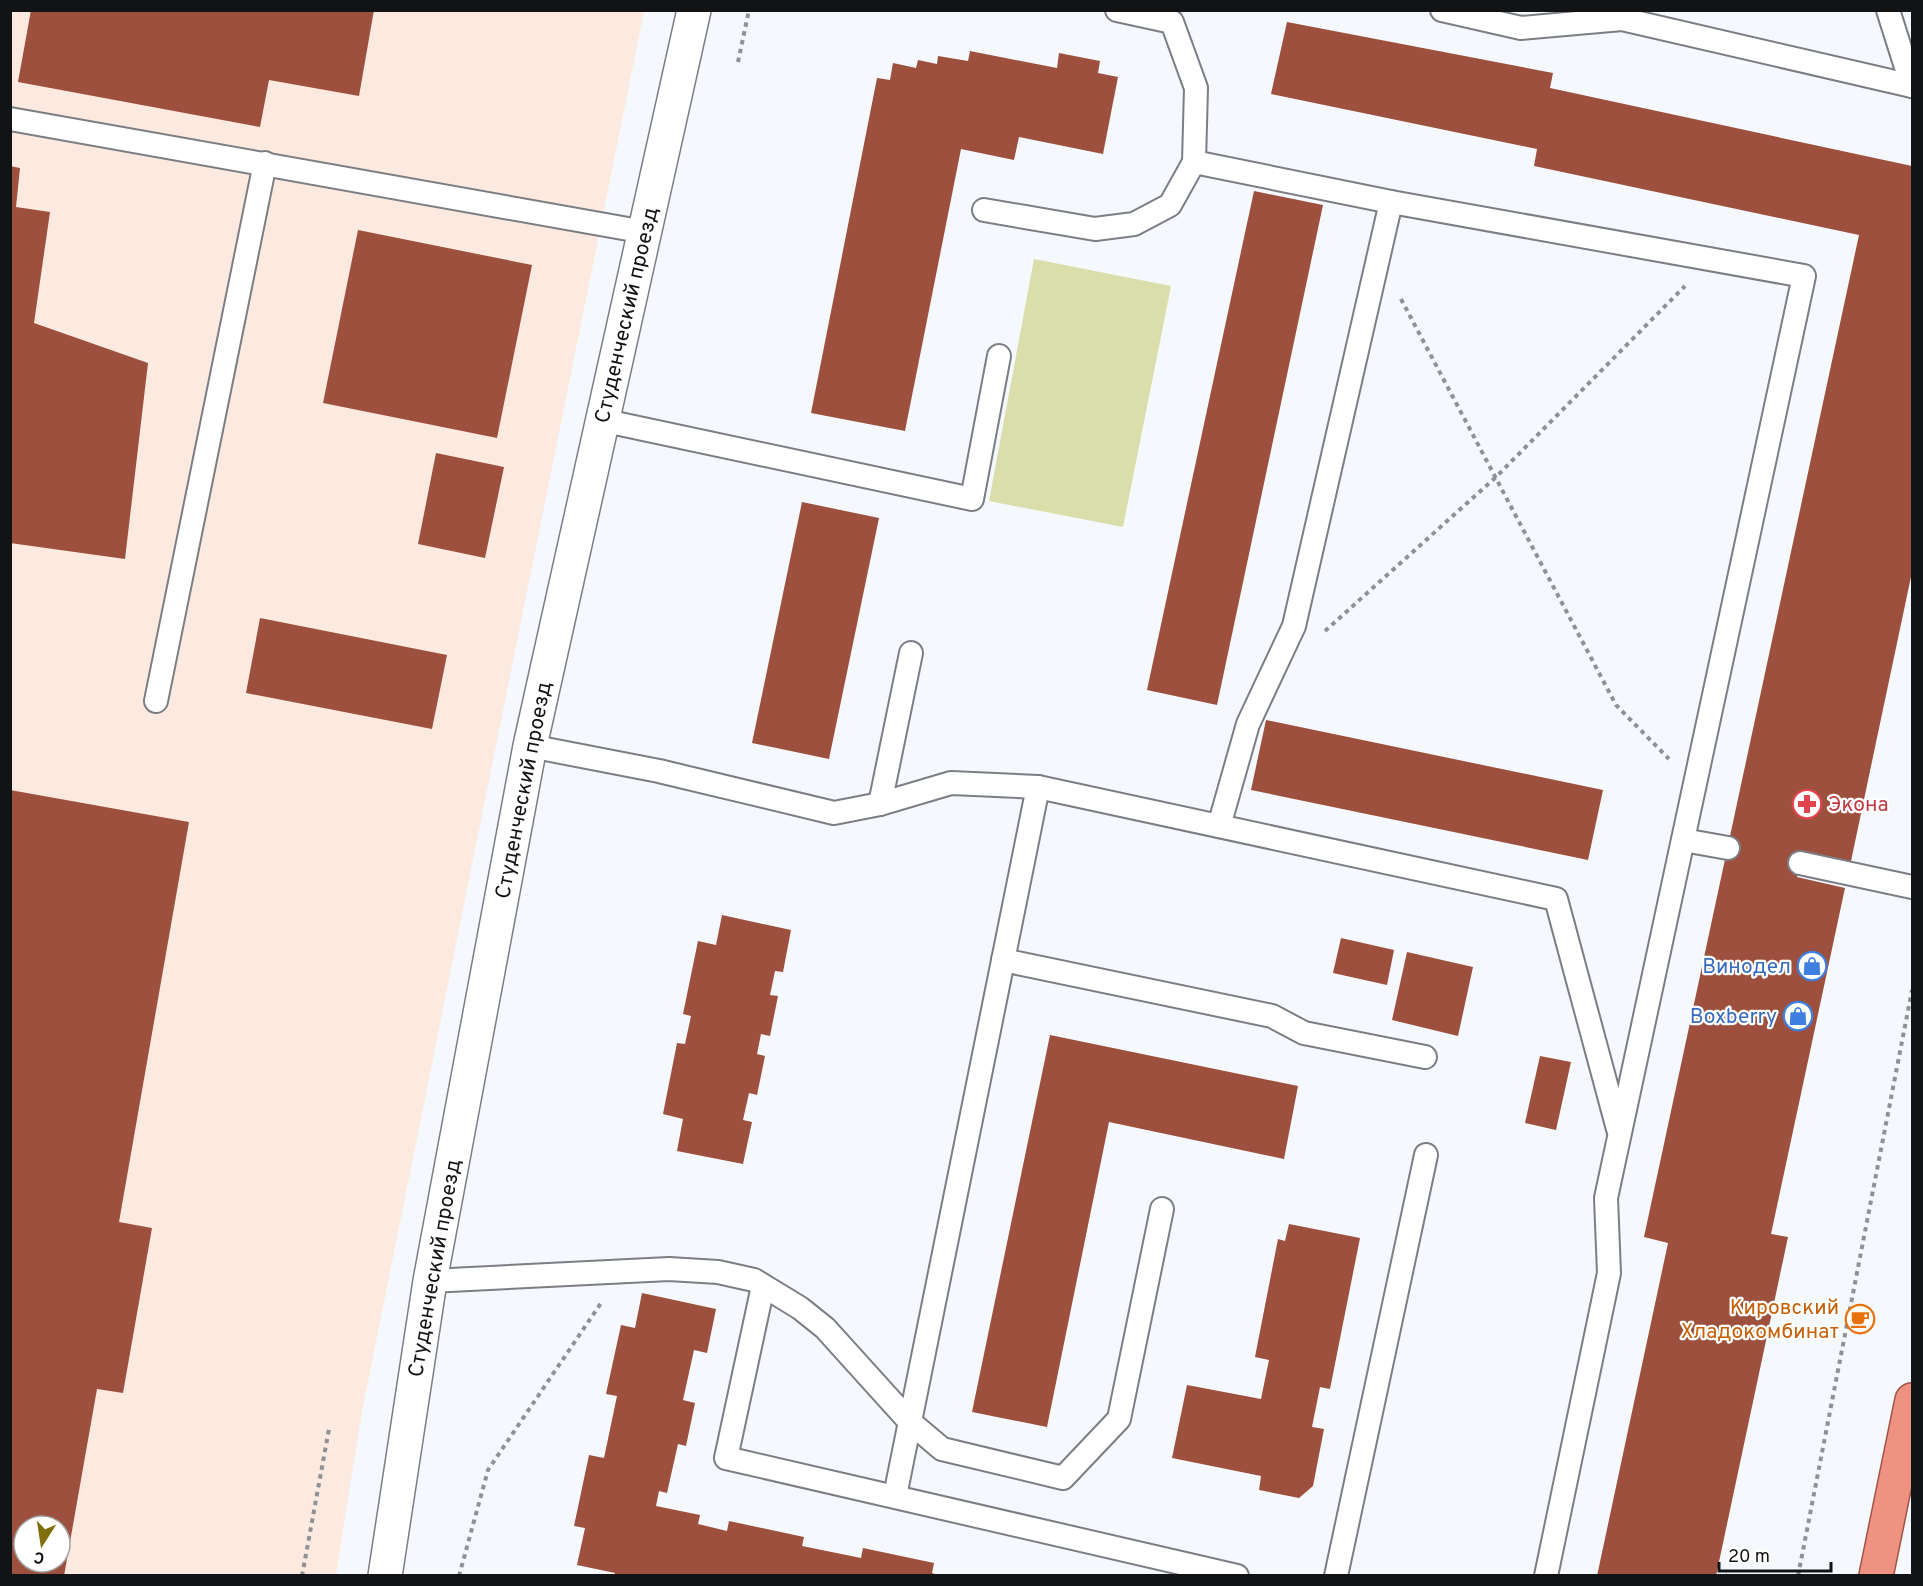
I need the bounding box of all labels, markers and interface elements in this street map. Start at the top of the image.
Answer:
street label: Студенческий проезд [589,205,665,426]
street label: Студенческий проезд [490,679,559,901]
pharmacy icon: Экона [1791,788,1823,820]
place label: Экона [1828,792,1889,819]
shop icon: Винодел [1796,950,1828,982]
place label: Винодел [1702,954,1791,981]
shop icon: Boxberry [1782,1000,1814,1032]
place label: Boxberry [1690,1004,1777,1031]
street label: Студенческий проезд [403,1157,468,1379]
place label: Кировский Хладокомбинат [1681,1295,1839,1346]
cafe icon: Кировский Хладокомбинат [1844,1303,1876,1335]
north arrow [12,1514,72,1574]
scale bar [1719,1535,1832,1573]
text: С [32,1546,46,1568]
text: 20 m [1728,1546,1770,1569]

